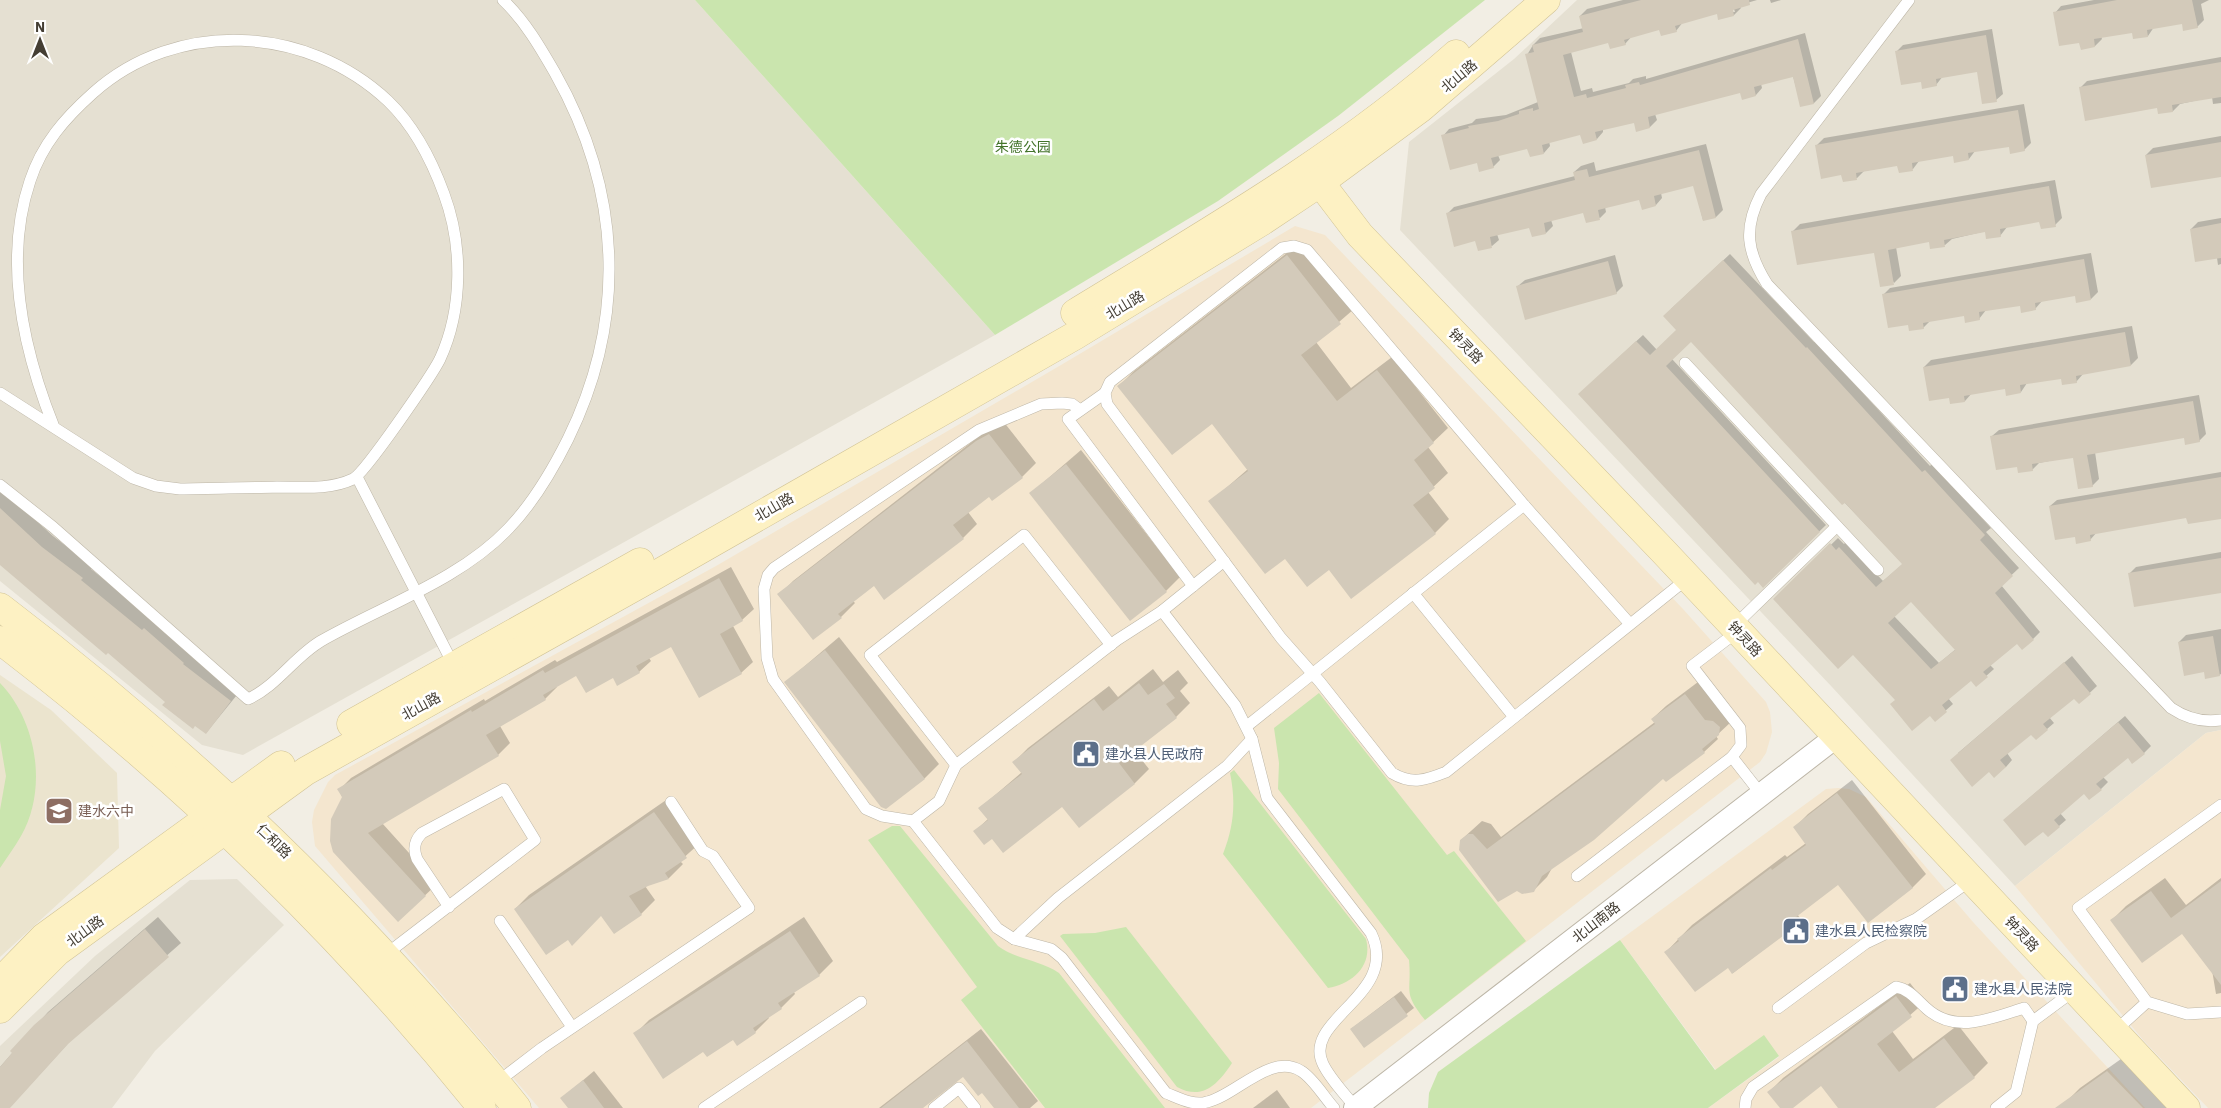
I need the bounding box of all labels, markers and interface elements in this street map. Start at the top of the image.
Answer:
north arrow [15,15,65,65]
text: N [35,18,45,36]
street label: 北山路 [1437,56,1481,96]
park label: 朱德公园 [995,138,1051,156]
street label: 北山路 [1102,286,1148,324]
street label: 钟灵路 [1445,325,1487,367]
street label: 北山路 [751,489,797,525]
street label: 钟灵路 [1724,618,1766,660]
street label: 北山路 [398,688,444,724]
public building icon: 建水县人民政府 [1071,739,1101,769]
place label: 建水县人民政府 [1105,745,1203,763]
school or university icon: 建水六中 [44,796,74,826]
place label: 建水六中 [78,802,134,820]
street label: 仁和路 [253,820,295,862]
street label: 北山南路 [1568,898,1624,946]
street label: 北山路 [63,911,107,951]
street label: 钟灵路 [2001,913,2043,955]
public building icon: 建水县人民检察院 [1781,916,1811,946]
place label: 建水县人民检察院 [1815,922,1927,940]
public building icon: 建水县人民法院 [1940,974,1970,1004]
place label: 建水县人民法院 [1974,980,2072,998]

